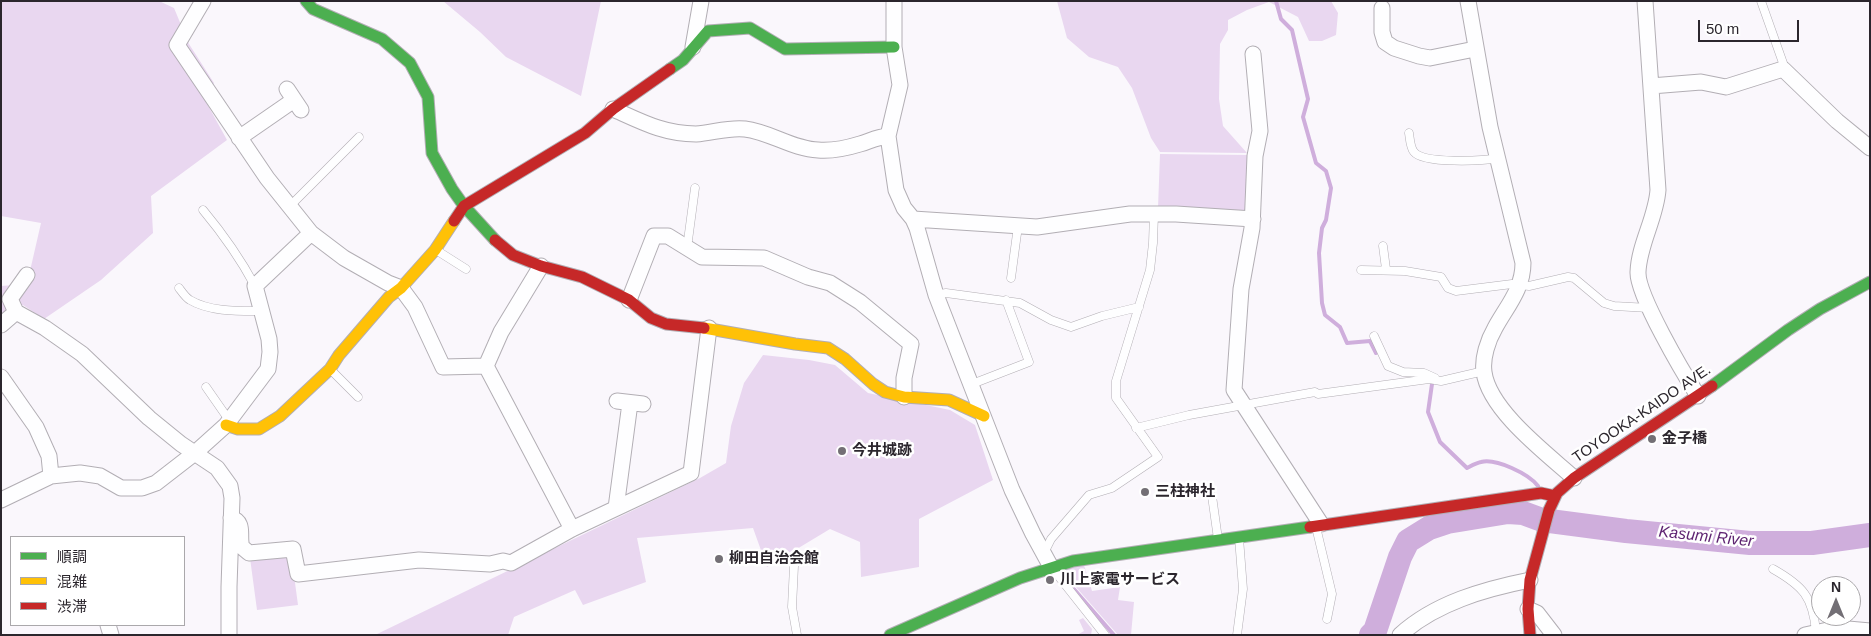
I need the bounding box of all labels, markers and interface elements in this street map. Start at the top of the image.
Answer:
scale bar [1701,10,1802,42]
text: 50 m [1706,20,1739,37]
street label: TOYOOKA-KAIDO AVE. [1569,361,1715,467]
place label: 金子橋 [1662,430,1707,448]
marker: 金子橋 [1646,433,1658,445]
place label: 今井城跡 [852,442,912,460]
marker: 今井城跡 [836,445,848,457]
place label: 三柱神社 [1155,483,1215,501]
marker: 三柱神社 [1139,486,1151,498]
water label: Kasumi River [1658,522,1754,552]
legend [10,536,185,626]
text: 順調 [57,548,87,565]
place label: 柳田自治会館 [729,550,819,568]
marker: 柳田自治会館 [713,553,725,565]
place label: 川上家電サービス [1060,571,1180,589]
text: 混雑 [57,573,87,590]
marker: 川上家電サービス [1044,574,1056,586]
north arrow [1811,576,1861,626]
text: N [1831,579,1841,595]
text: 渋滞 [57,598,87,615]

